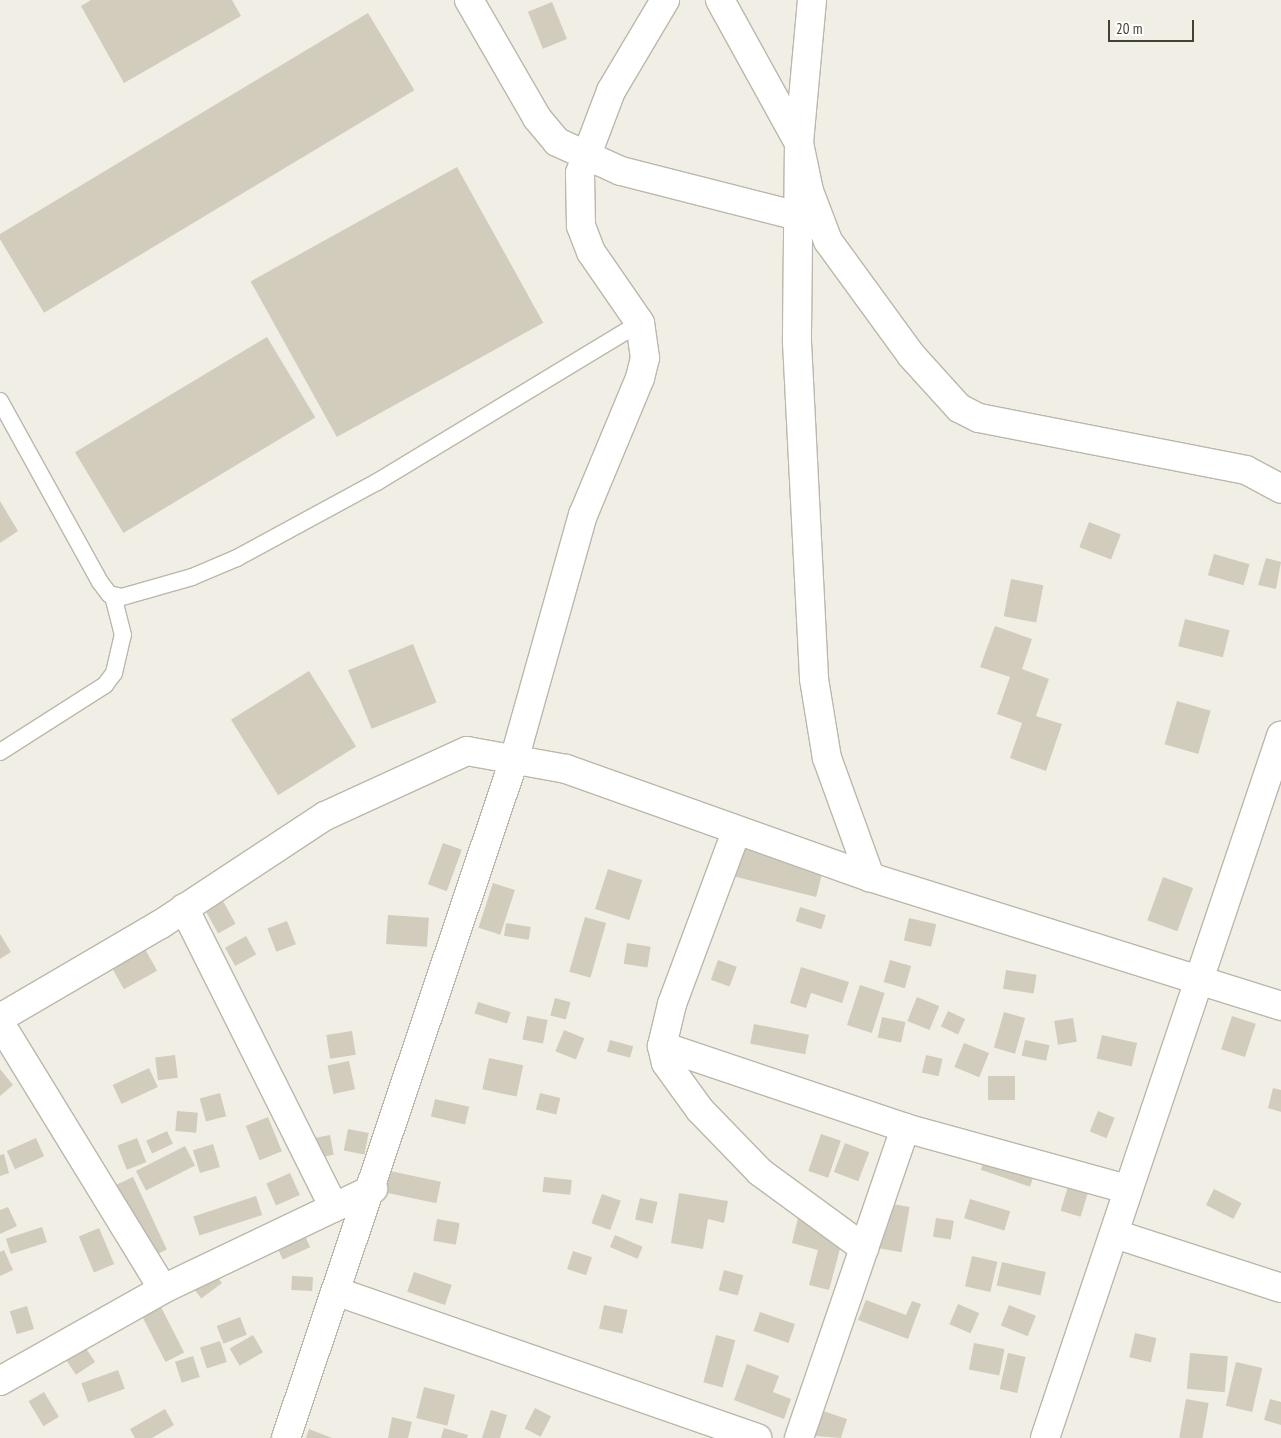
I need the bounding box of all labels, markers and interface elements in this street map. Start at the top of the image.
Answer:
scale bar [1111,10,1197,42]
text: 20 m [1116,19,1142,38]

